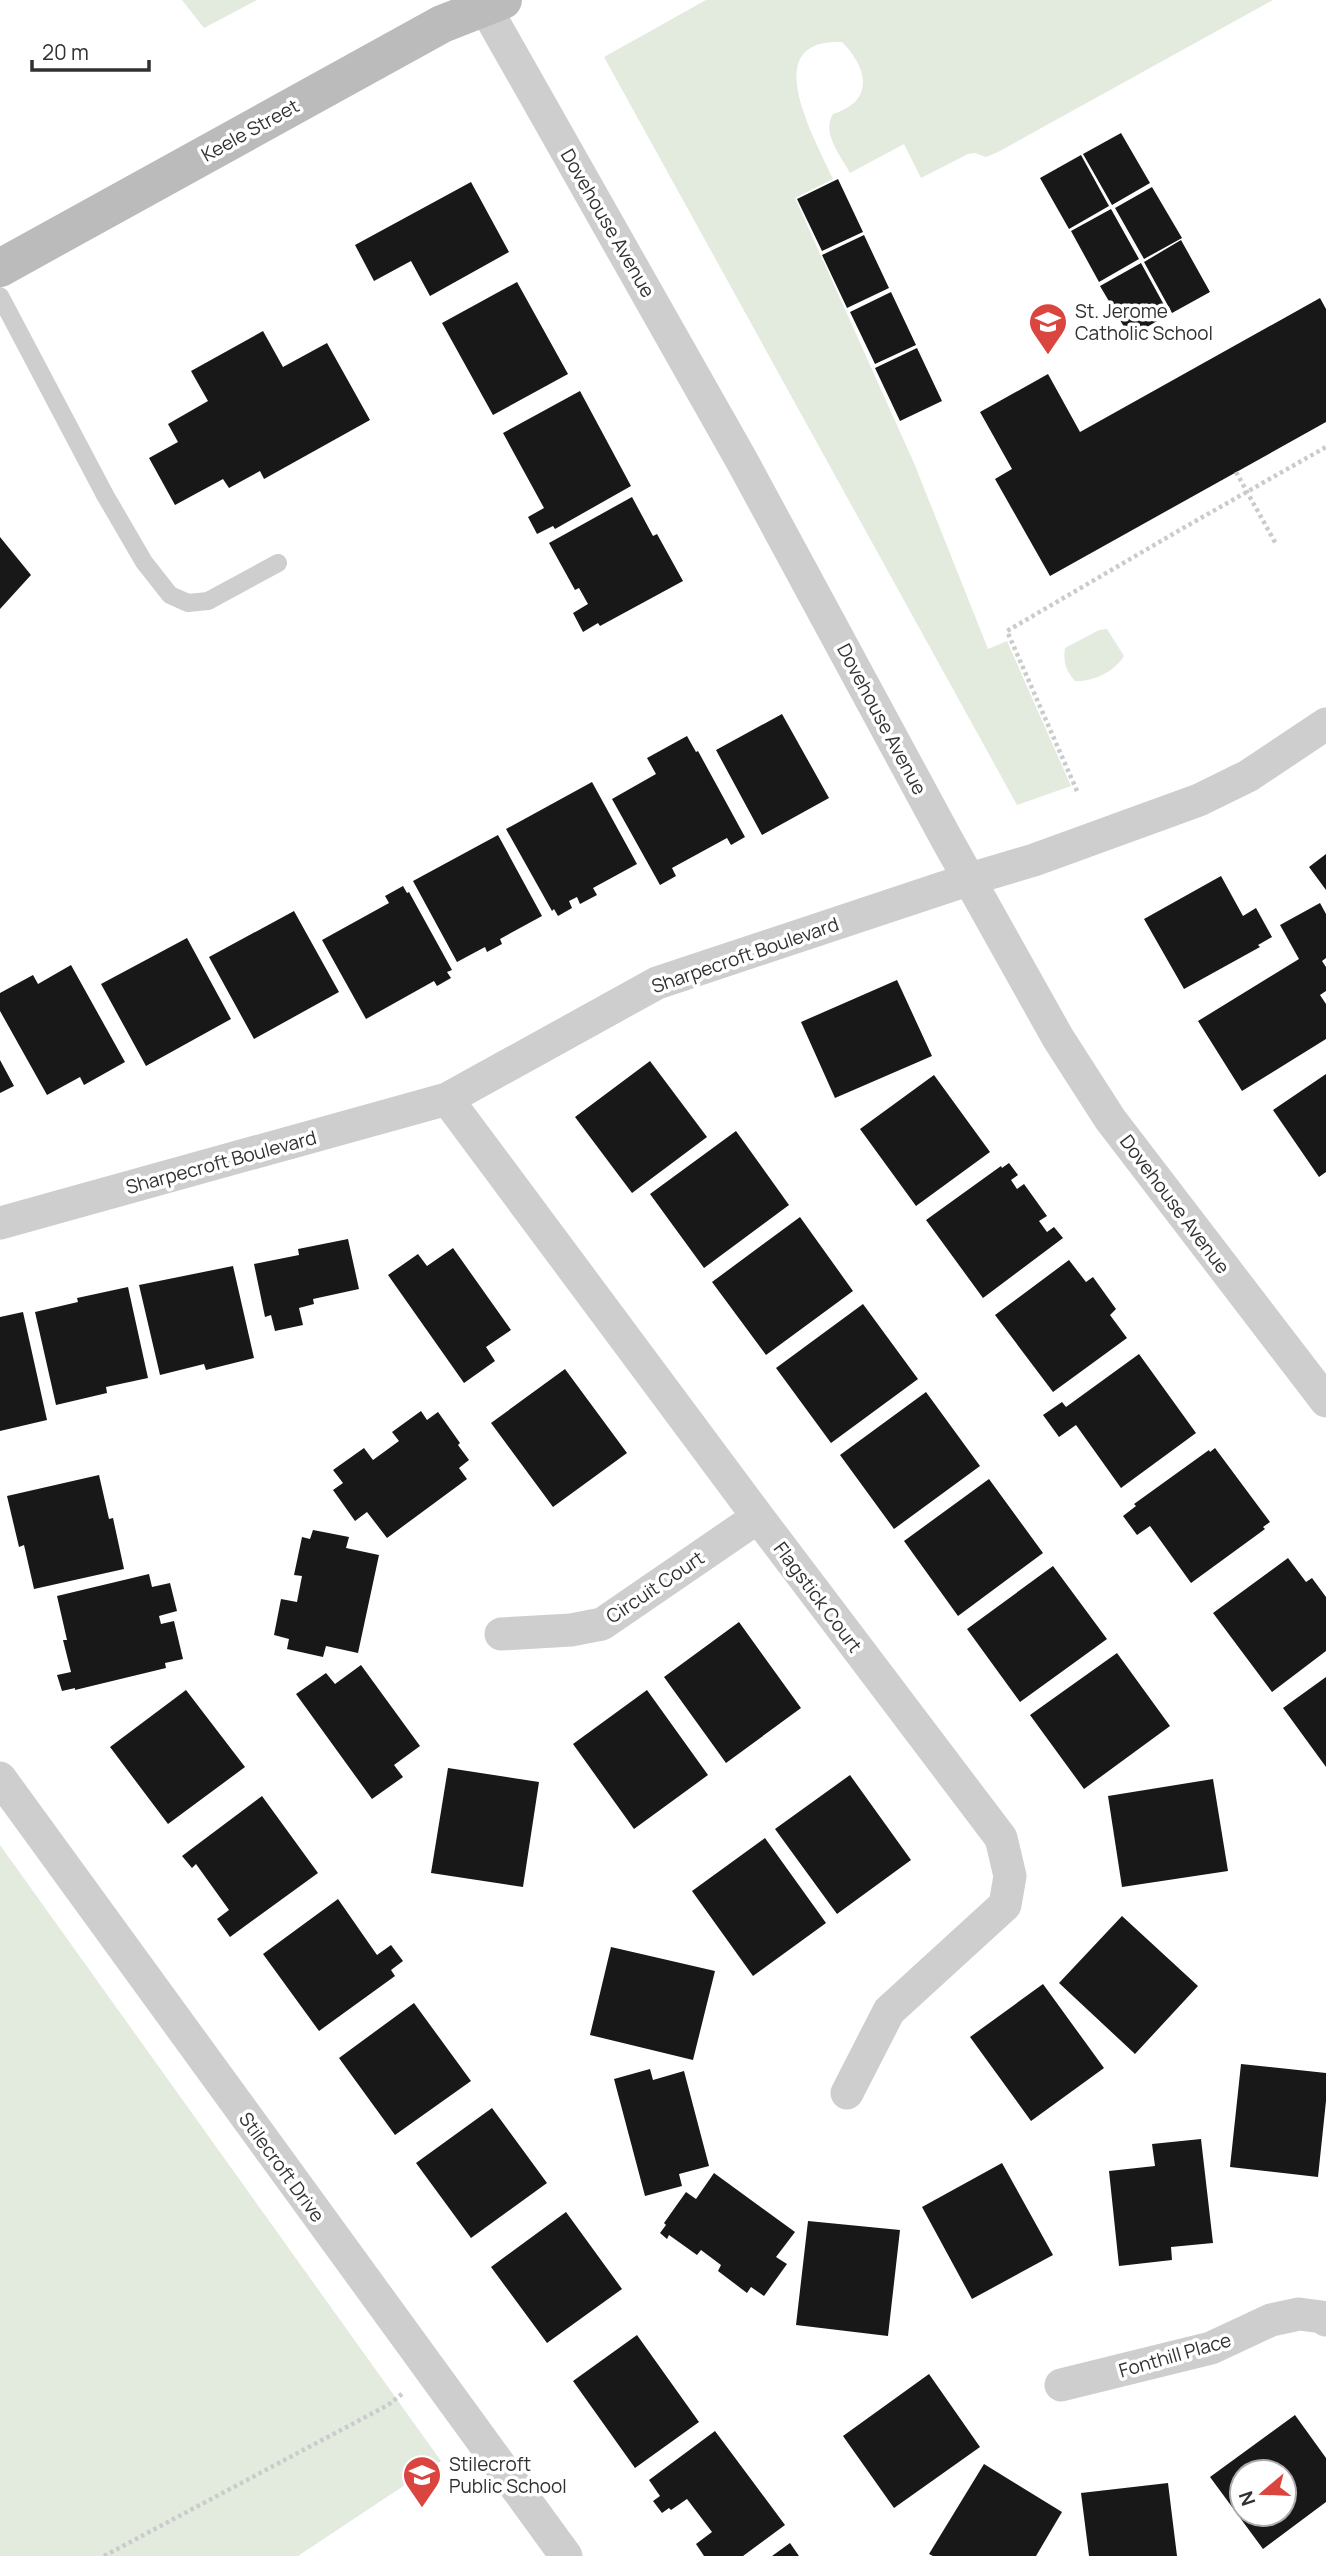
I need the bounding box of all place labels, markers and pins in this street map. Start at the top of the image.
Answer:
place label: St. Jerome Catholic School [1075,298,1213,346]
school or university icon: St. Jerome Catholic School [1027,301,1069,356]
place label: Stilecroft Public School [449,2451,567,2499]
school or university icon: Stilecroft Public School [401,2454,443,2509]

